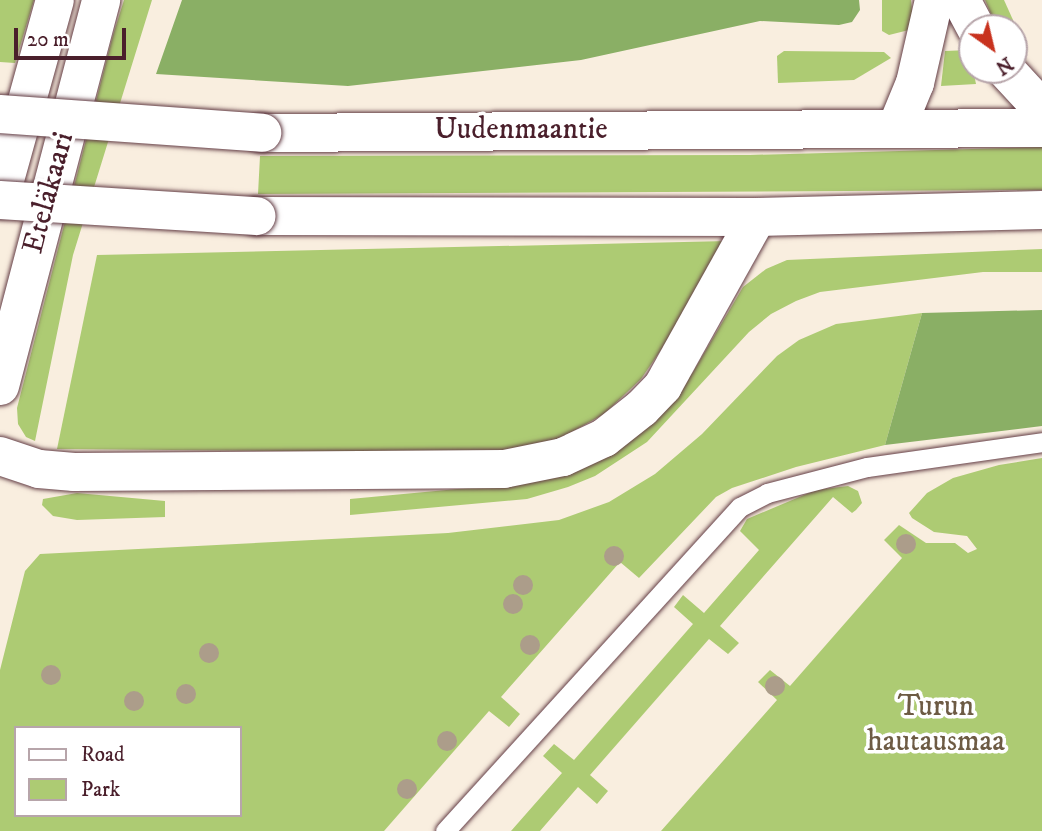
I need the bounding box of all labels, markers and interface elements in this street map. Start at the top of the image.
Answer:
scale bar [18,14,130,58]
north arrow [958,14,1028,84]
text: 20 m [27,27,69,53]
text: N [991,51,1017,79]
street label: Uudenmaantie [434,112,608,148]
street label: Eteläkaari [16,128,82,258]
park label: Turun hautausmaa [867,689,1005,760]
legend [14,726,242,817]
text: Road [81,742,125,768]
text: Park [81,777,120,803]

